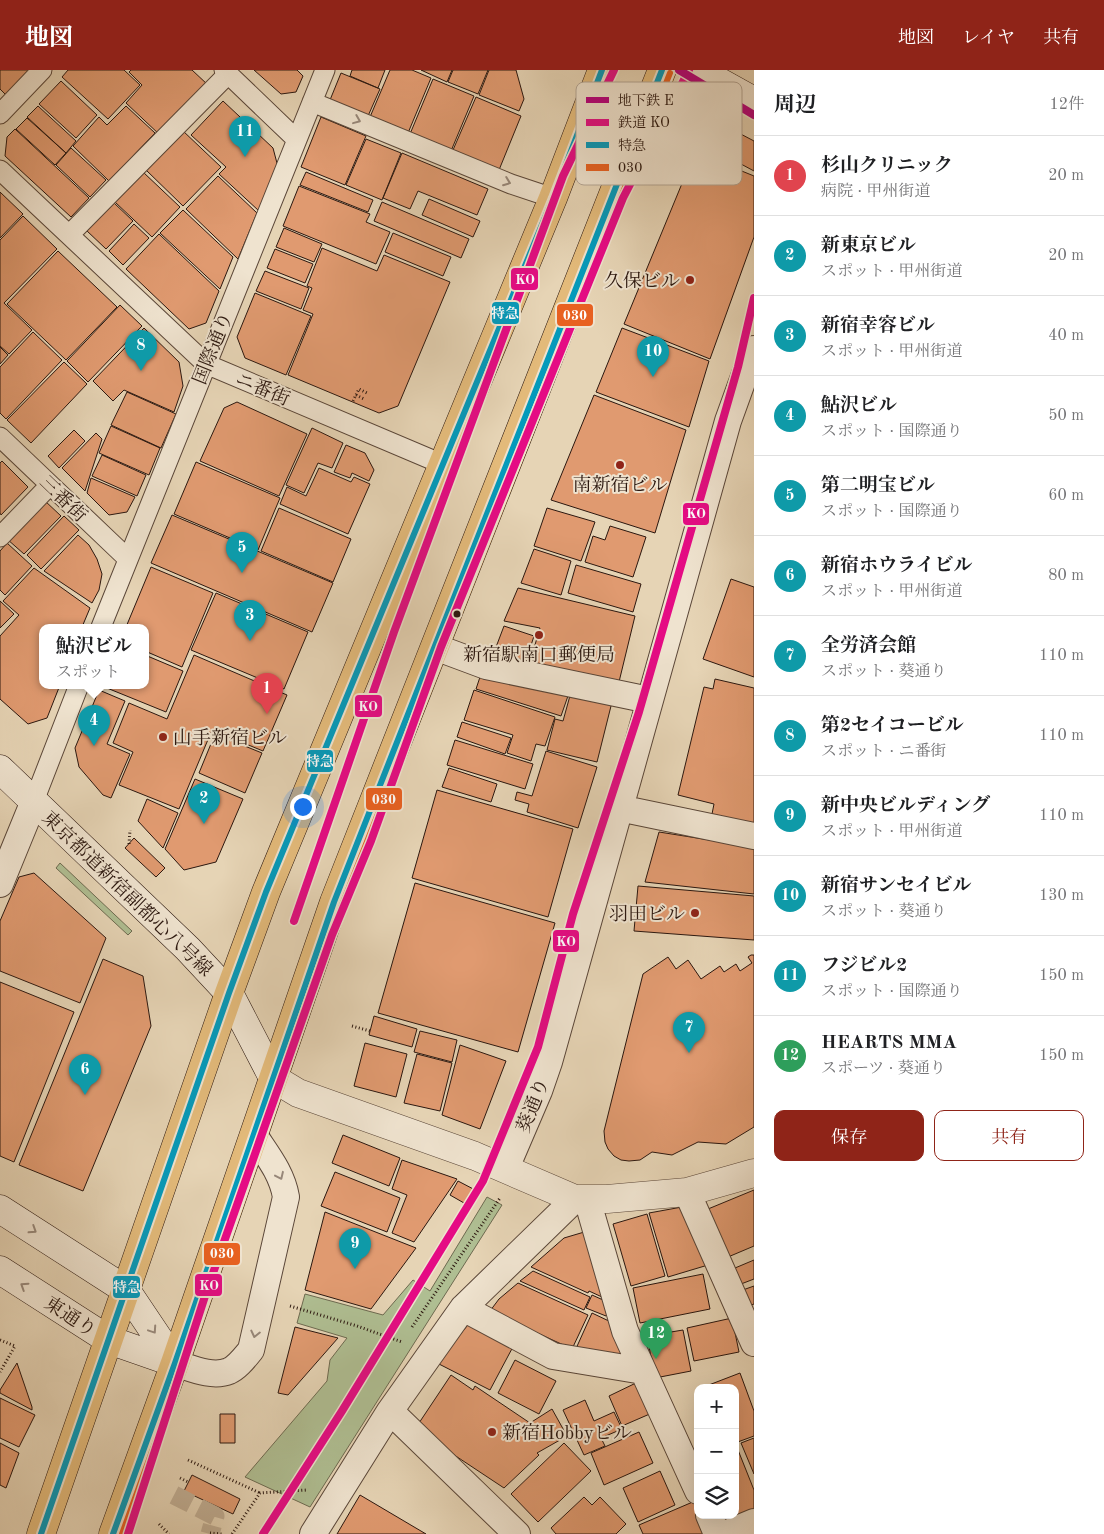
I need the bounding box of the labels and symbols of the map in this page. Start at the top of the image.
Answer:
legend [576,82,742,185]
text: 地下鉄 E [618,93,674,108]
one-way arrow [352,114,361,125]
text: 鉄道 KO [618,115,670,130]
pin: 11 [229,116,261,157]
text: 特急 [618,138,646,153]
text: 030 [618,161,642,175]
one-way arrow [503,176,511,186]
line badge: KO [510,267,539,291]
place label: 久保ビル [604,271,680,292]
text: KO [515,273,535,287]
marker: 久保ビル [684,274,696,286]
line badge: 特急 [491,301,520,325]
line badge: 030 [556,303,594,327]
text: 特急 [491,306,519,321]
street label: 国際通り [189,309,237,388]
text: 030 [563,309,587,323]
pin: 8 [125,330,157,371]
pin: 10 [637,336,669,377]
street label: ニ番街 [232,369,293,410]
marker: 南新宿ビル [614,459,626,471]
street label: 三番街 [35,472,91,526]
place label: 南新宿ビル [572,474,668,496]
line badge: KO [682,502,710,526]
text: KO [686,507,706,521]
pin: 5 [226,532,258,573]
pin: 3 [234,600,266,641]
unlabelled marker [452,609,462,619]
marker: 新宿駅南口郵便局 [533,629,545,641]
place label: 新宿駅南口郵便局 [463,644,615,666]
pin: 1 [251,673,283,714]
line badge: KO [354,694,383,718]
text: KO [358,700,378,714]
pin: 4 [78,705,110,746]
place label: 山手新宿ビル [173,727,287,749]
marker: 山手新宿ビル [157,731,169,743]
line badge: 特急 [306,749,334,773]
text: 特急 [306,754,334,769]
pin: 2 [188,783,220,824]
line badge: 030 [365,787,403,811]
text: 030 [372,793,396,807]
your location [290,794,316,820]
street label: 東京都道新宿副都心八号線 [38,807,217,981]
place label: 羽田ビル [609,904,685,925]
marker: 羽田ビル [689,907,701,919]
line badge: KO [552,929,580,953]
text: KO [556,935,576,949]
pin: 7 [673,1012,705,1053]
pin: 6 [69,1054,101,1095]
street label: 葵通り [513,1075,554,1136]
one-way arrow [273,1171,284,1180]
one-way arrow [28,1224,37,1233]
pin: 9 [339,1228,371,1269]
line badge: 030 [203,1242,241,1266]
text: 030 [210,1247,234,1261]
line badge: KO [194,1273,223,1297]
line badge: 特急 [112,1275,141,1299]
text: KO [199,1279,219,1293]
text: 特急 [113,1280,141,1295]
one-way arrow [20,1282,29,1292]
street label: 東通り [41,1292,100,1342]
pin: 12 [640,1318,672,1359]
one-way arrow [147,1324,156,1334]
one-way arrow [250,1329,261,1338]
place label: 新宿Hobbyビル [502,1422,632,1444]
marker: 新宿Hobbyビル [486,1426,498,1438]

